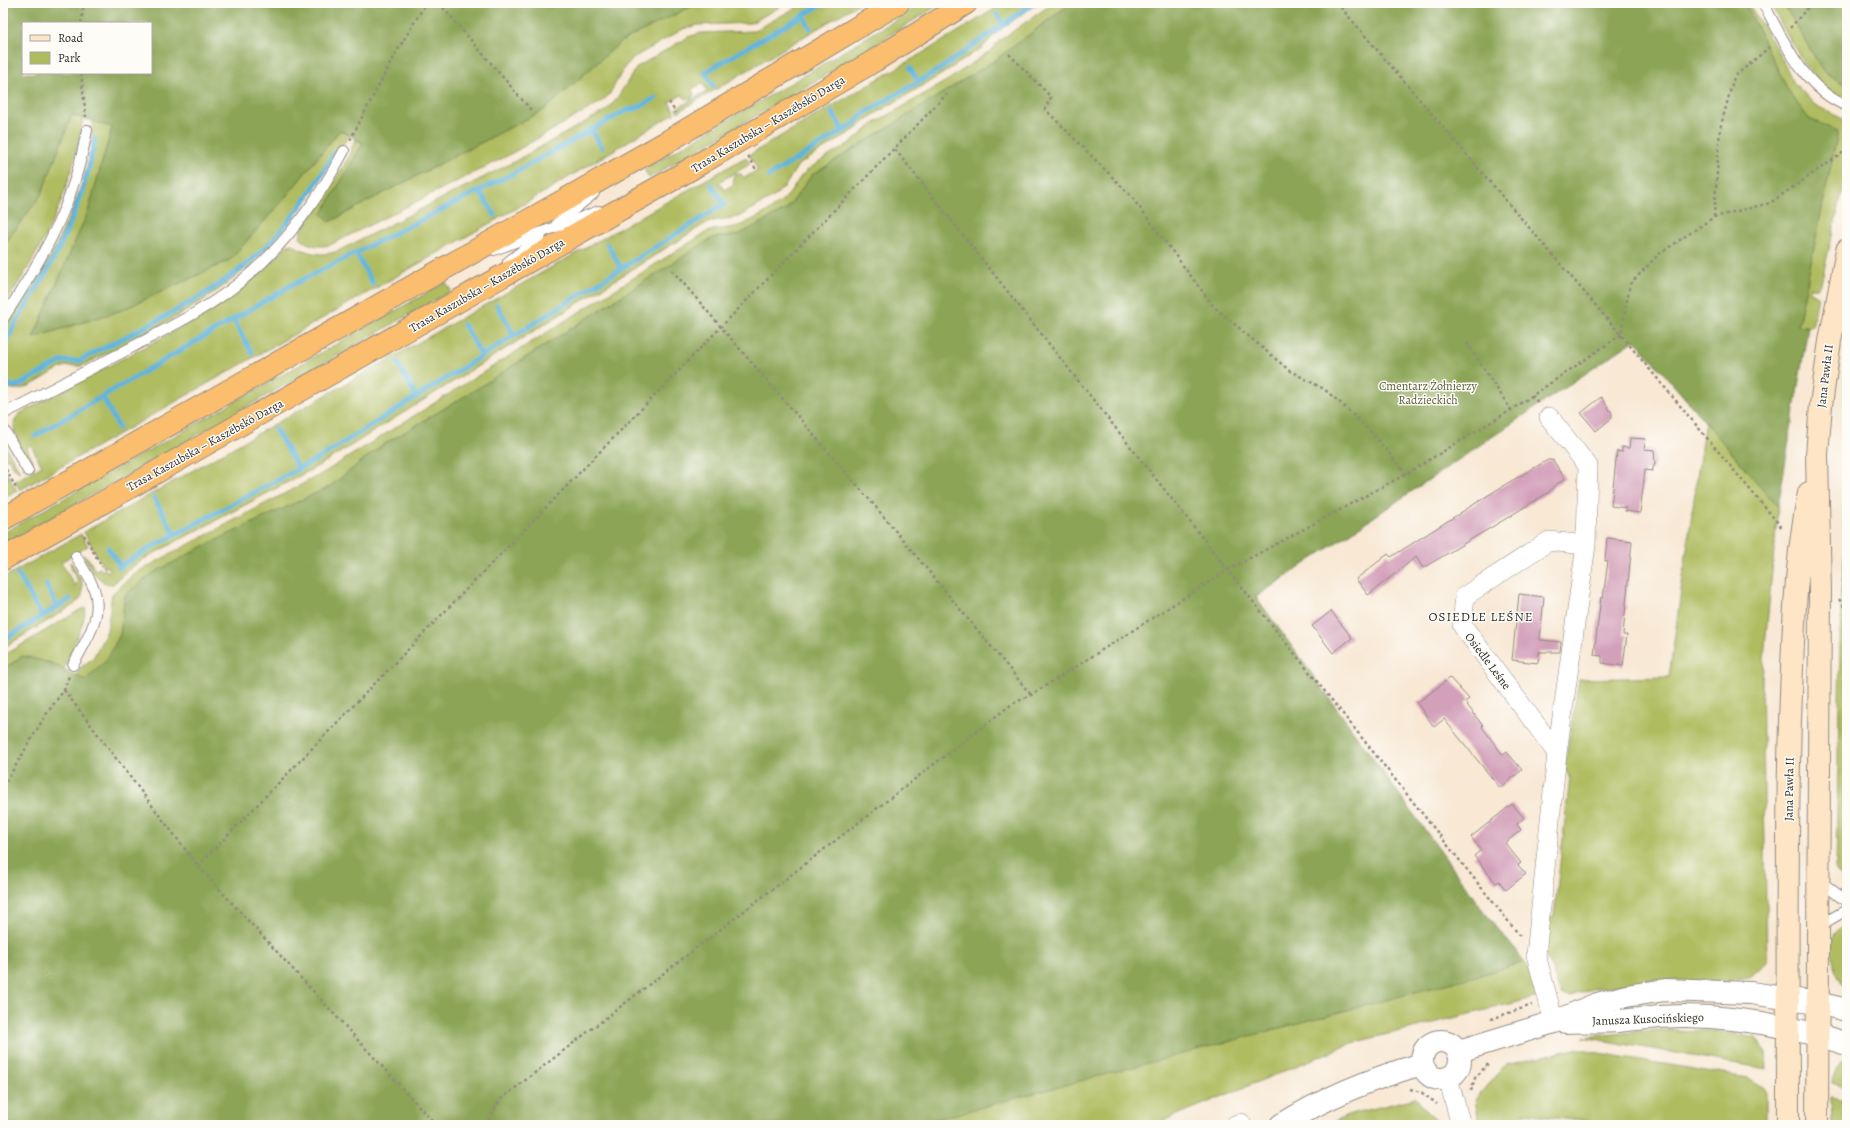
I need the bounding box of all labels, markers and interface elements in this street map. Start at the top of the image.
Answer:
legend [22,22,152,74]
text: Road [58,30,84,46]
text: Park [58,50,81,66]
street label: Trasa Kaszubska – Kaszëbskô Darga [688,71,848,176]
street label: Trasa Kaszubska – Kaszëbskô Darga [407,234,568,336]
street label: Jana Pawła II [1813,343,1837,409]
park label: Cmentarz Żołnierzy Radzieckich [1379,378,1478,408]
street label: Trasa Kaszubska – Kaszëbskô Darga [124,395,286,495]
district label: OSIEDLE LEŚNE [1429,608,1533,625]
street label: Osiedle Leśne [1461,629,1515,693]
street label: Jana Pawła II [1780,757,1798,821]
street label: Janusza Kusocińskiego [1592,1009,1704,1029]

